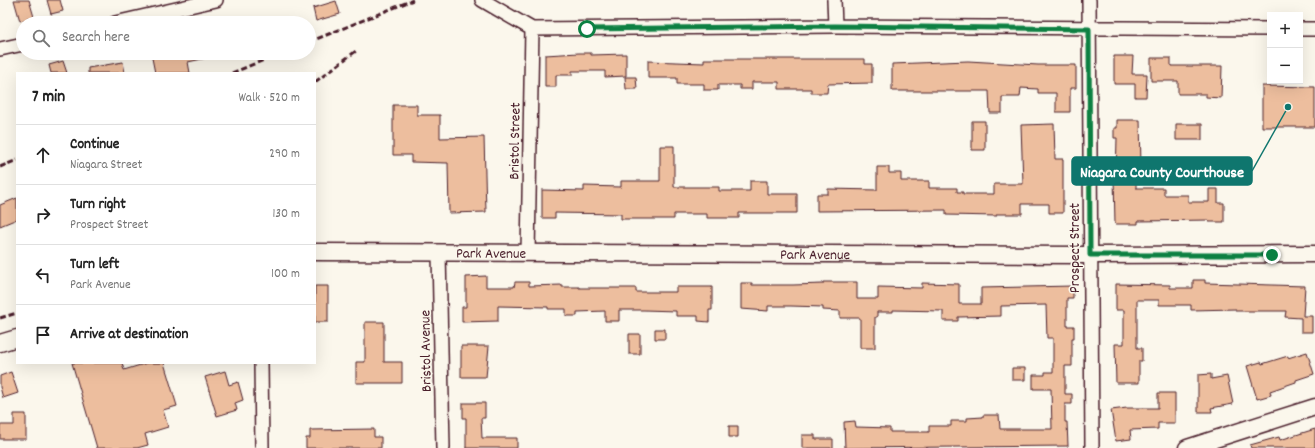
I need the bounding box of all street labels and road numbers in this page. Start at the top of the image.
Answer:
street label: Bristol Street [504,102,528,180]
street label: Prospect Street [1065,202,1087,293]
street label: Park Avenue [456,244,526,266]
street label: Park Avenue [780,245,850,267]
street label: Bristol Avenue [415,309,439,392]

